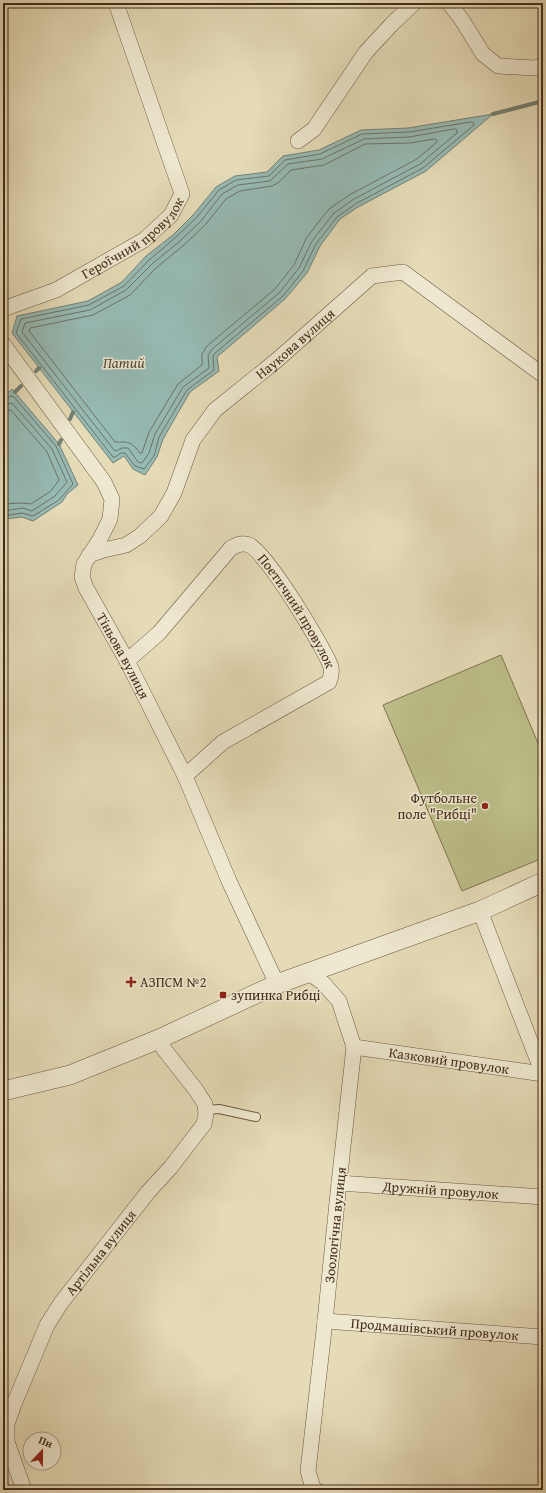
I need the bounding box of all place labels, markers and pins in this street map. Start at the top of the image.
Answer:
place label: Футбольне поле "Рибці" [397,788,477,824]
marker: Футбольне поле "Рибці" [480,801,490,811]
place label: АЗПСМ №2 [140,972,206,992]
marker: АЗПСМ №2 [125,976,137,988]
place label: зупинка Рибці [231,985,321,1005]
marker: зупинка Рибці [218,990,228,1000]

